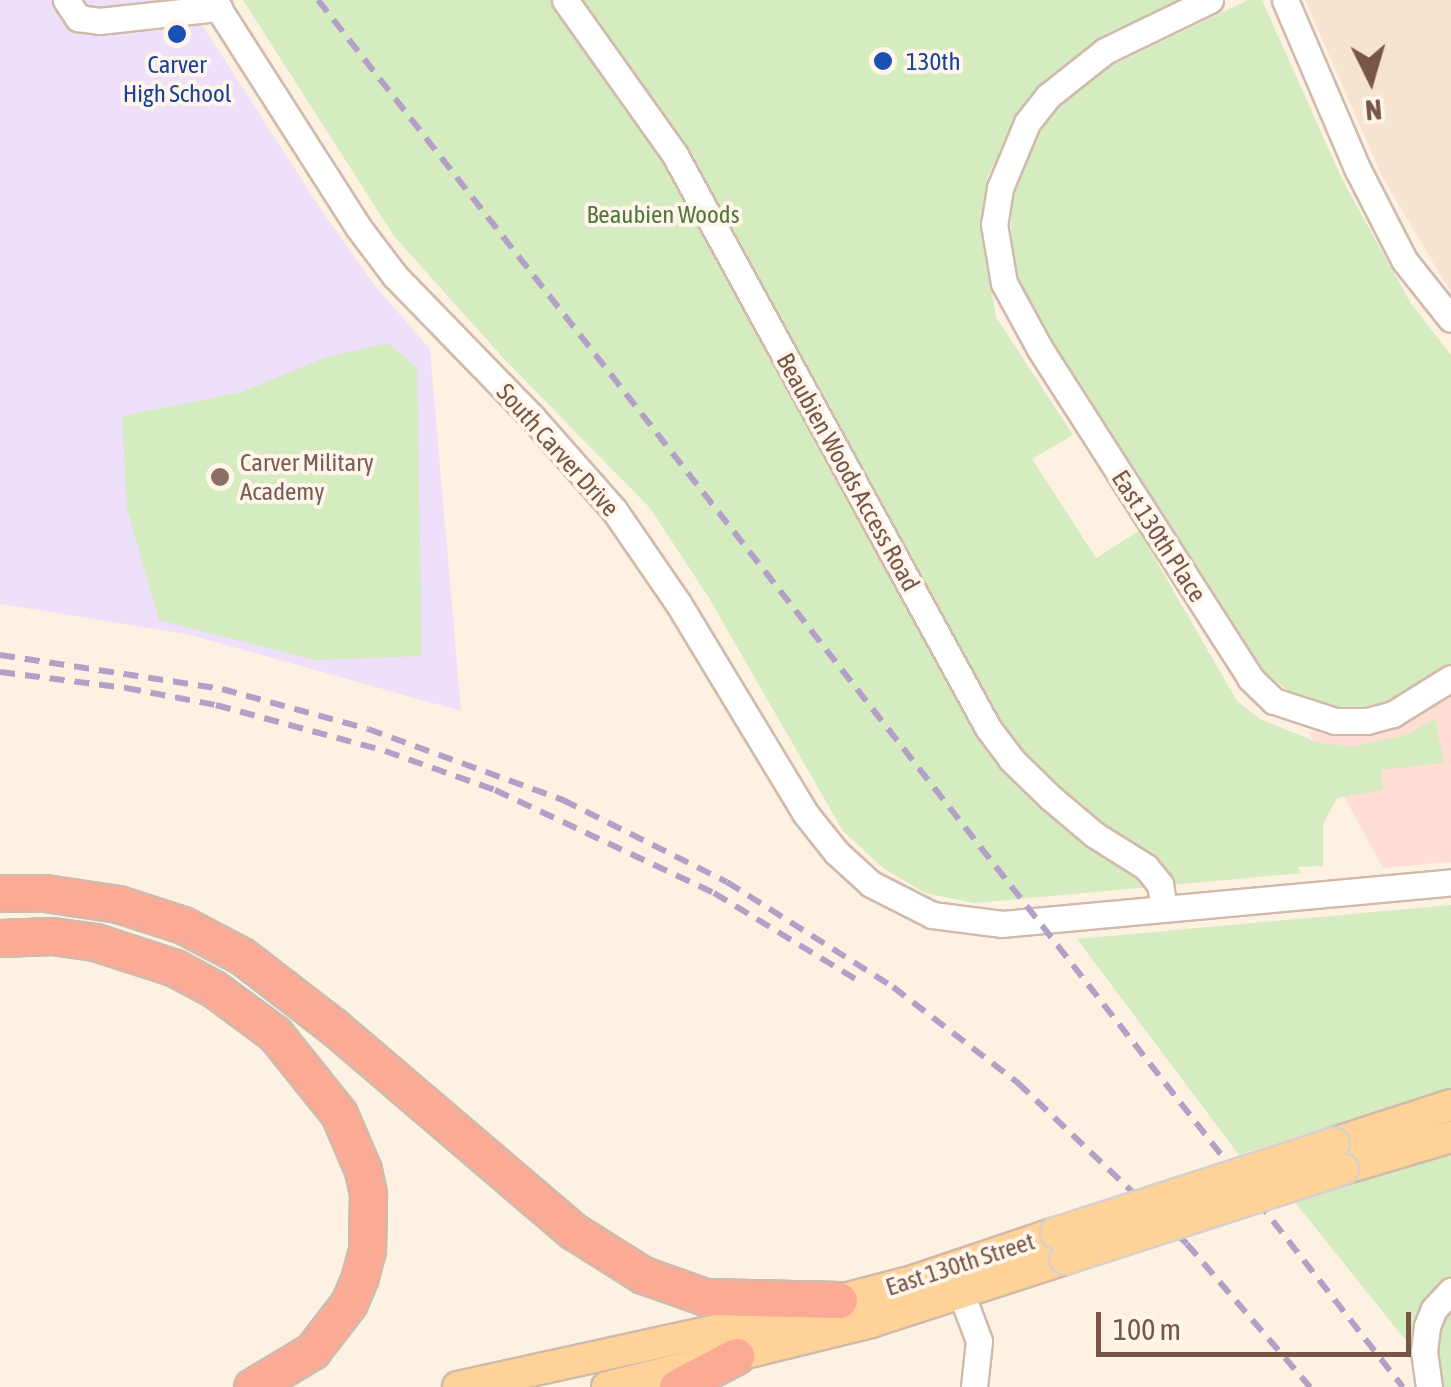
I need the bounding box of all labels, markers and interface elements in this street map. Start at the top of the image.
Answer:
marker: Carver High School [166,23,188,45]
north arrow [1321,30,1421,130]
place label: 130th [906,46,961,76]
marker: 130th [870,48,896,74]
place label: Carver High School [123,50,231,109]
text: N [1364,93,1383,127]
park label: Beaubien Woods [587,199,739,229]
street label: Beaubien Woods Access Road [770,348,926,596]
street label: South Carver Drive [491,378,625,522]
place label: Carver Military Academy [240,448,374,507]
street label: East 130th Place [1105,465,1213,607]
marker: Carver Military Academy [209,466,231,488]
street label: East 130th Street [882,1226,1038,1302]
scale bar [1101,1292,1416,1354]
text: 100 m [1113,1312,1181,1346]

